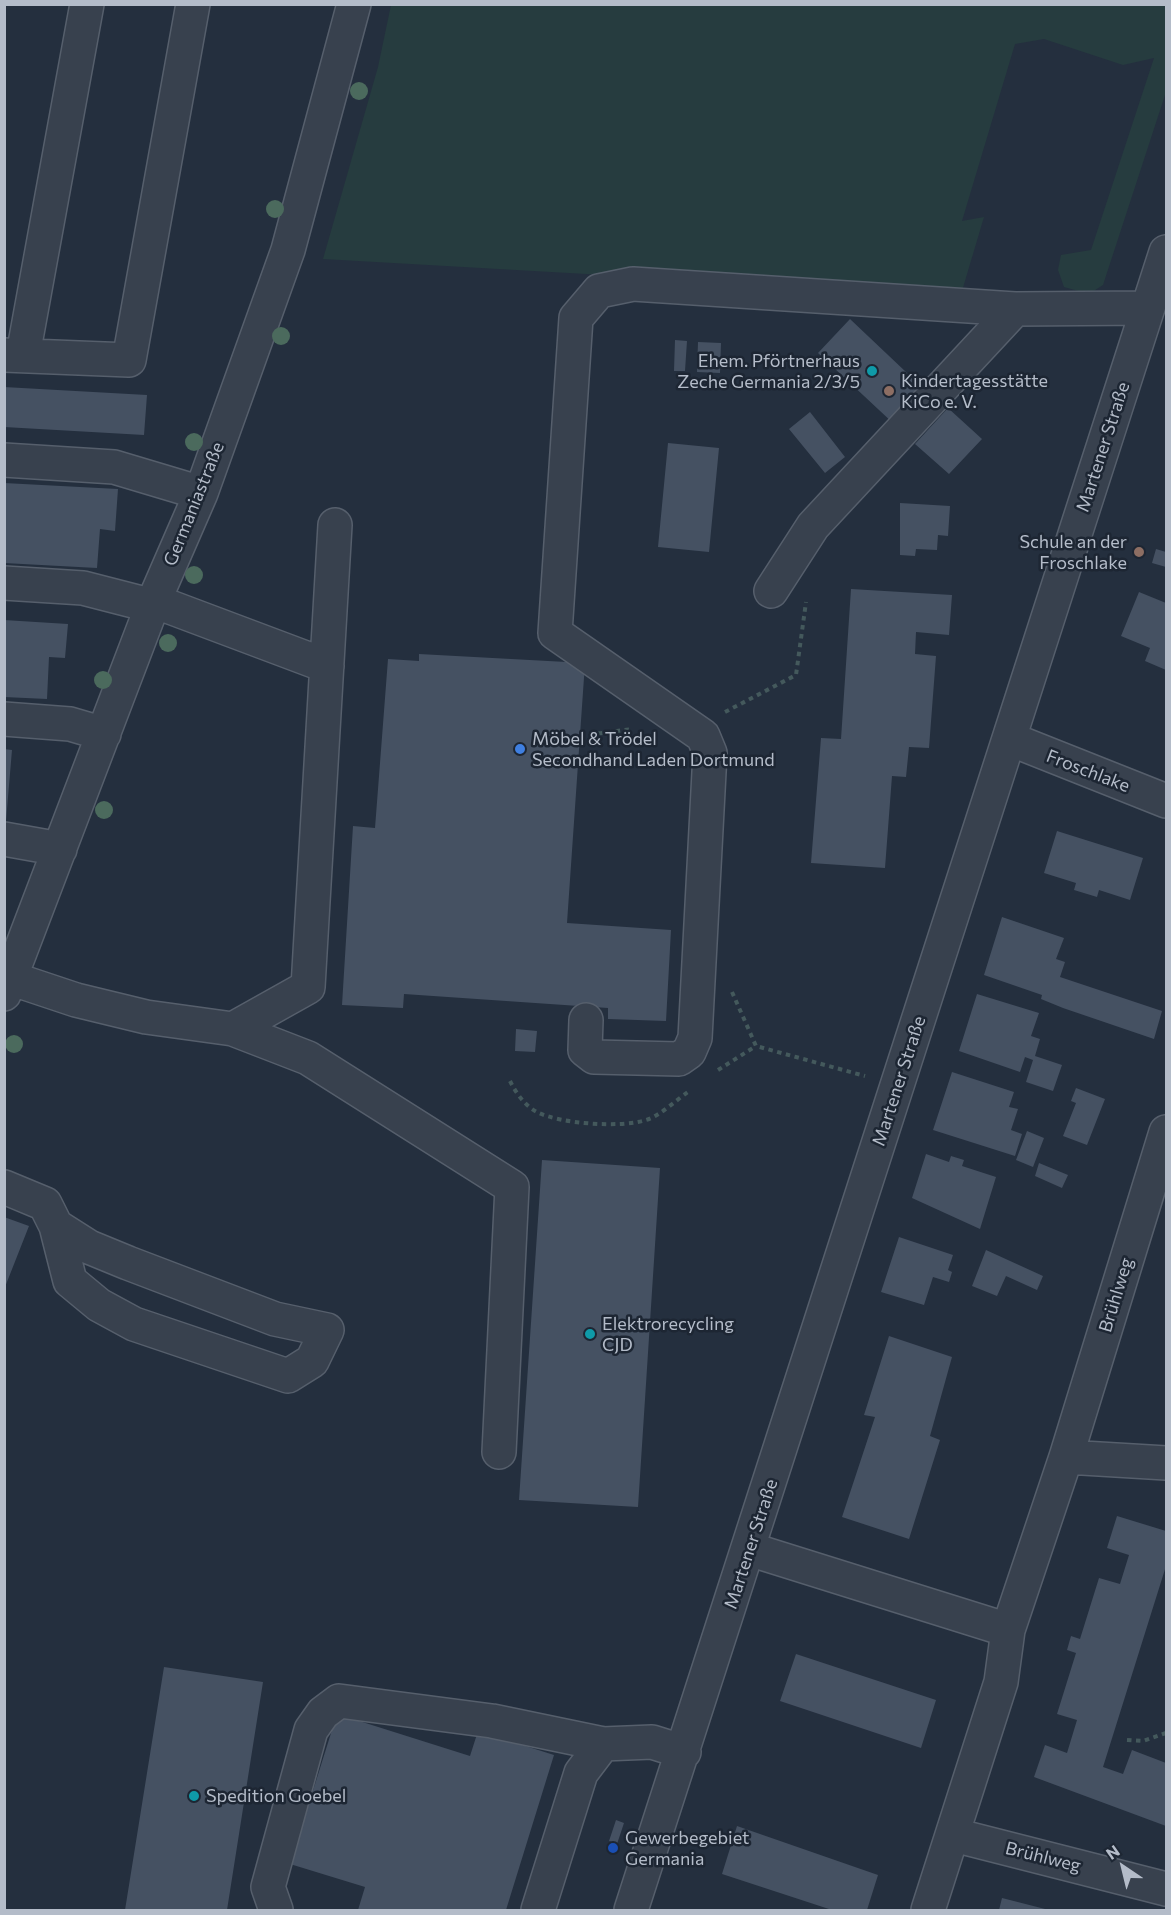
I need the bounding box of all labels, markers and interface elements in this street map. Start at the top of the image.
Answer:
place label: Ehem. Pförtnerhaus Zeche Germania 2/3/5 [677,350,860,392]
marker: Ehem. Pförtnerhaus Zeche Germania 2/3/5 [865,364,879,378]
place label: Kindertagesstätte KiCo e. V. [901,370,1048,412]
street label: Martener Straße [1072,379,1134,515]
marker: Kindertagesstätte KiCo e. V. [882,384,896,398]
street label: Germaniastraße [159,439,229,569]
place label: Schule an der Froschlake [1019,531,1127,574]
marker: Schule an der Froschlake [1132,545,1146,559]
place label: Möbel & Trödel Secondhand Laden Dortmund [532,728,775,771]
marker: Möbel & Trödel Secondhand Laden Dortmund [513,742,527,756]
street label: Froschlake [1043,745,1133,797]
street label: Martener Straße [868,1013,930,1149]
street label: Brühlweg [1094,1255,1138,1335]
place label: Elektrorecycling CJD [602,1313,734,1356]
marker: Elektrorecycling CJD [583,1327,597,1341]
street label: Martener Straße [720,1476,782,1612]
place label: Spedition Goebel [206,1785,346,1807]
marker: Spedition Goebel [187,1789,201,1803]
place label: Gewerbegebiet Germania [625,1827,749,1870]
street label: Brühlweg [1003,1837,1083,1877]
north arrow [1093,1837,1153,1897]
marker: Gewerbegebiet Germania [606,1841,620,1855]
text: N [1102,1841,1123,1863]

